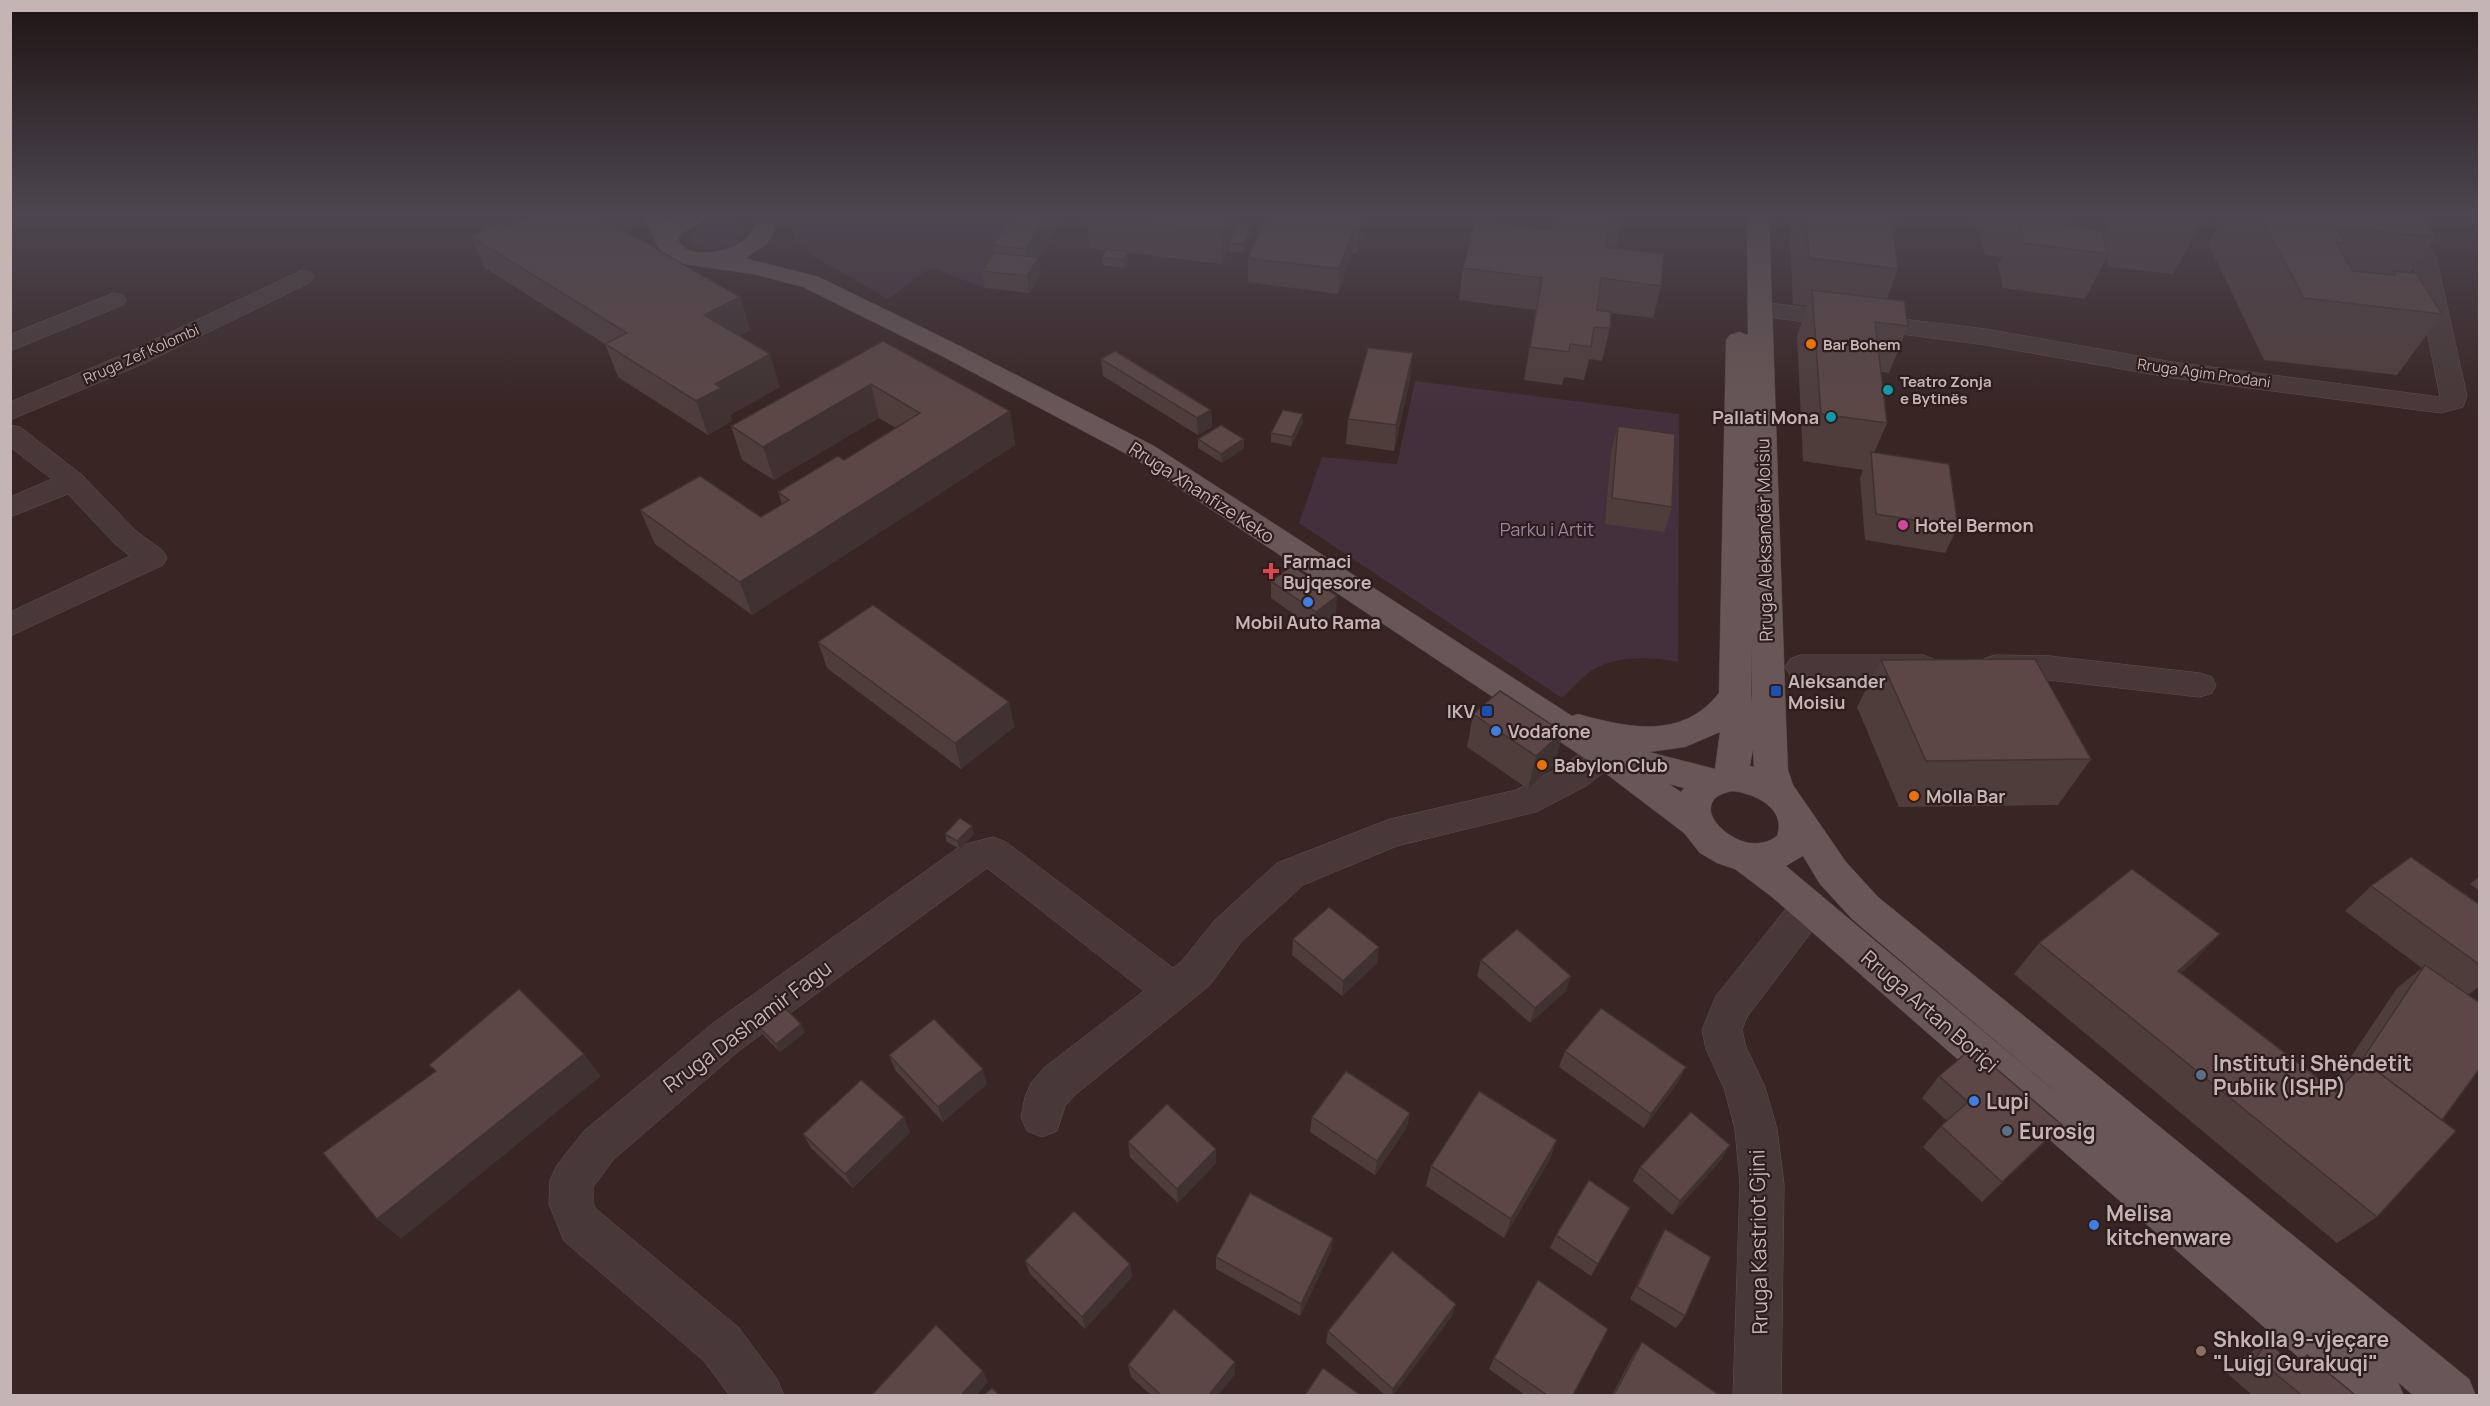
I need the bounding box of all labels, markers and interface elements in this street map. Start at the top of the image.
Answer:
street label: Rruga Zef Kolombi [80,319,202,389]
place label: Bar Bohem [1823,334,1901,355]
marker: Bar Bohem [1804,337,1818,351]
street label: Rruga Agim Prodani [2136,353,2272,393]
place label: Teatro Zonja e Bytinës [1900,371,1992,409]
marker: Teatro Zonja e Bytinës [1881,383,1895,397]
place label: Pallati Mona [1712,405,1819,429]
marker: Pallati Mona [1824,410,1838,424]
street label: Rruga Xhanfize Keko [1125,436,1279,548]
street label: Rruga Aleksandër Moisiu [1750,438,1778,642]
place label: Hotel Bermon [1915,513,2034,537]
park label: Parku i Artit [1500,517,1594,541]
marker: Hotel Bermon [1896,518,1910,532]
place label: Farmaci Bujqesore [1283,549,1372,594]
marker: Farmaci Bujqesore [1264,564,1278,578]
marker: Mobil Auto Rama [1301,595,1315,609]
place label: Mobil Auto Rama [1235,610,1381,634]
place label: Aleksander Moisiu [1788,669,1886,714]
marker: Aleksander Moisiu [1769,684,1783,698]
place label: IKV [1447,699,1475,723]
marker: IKV [1480,704,1494,718]
place label: Vodafone [1508,719,1591,743]
marker: Vodafone [1489,724,1503,738]
place label: Babylon Club [1554,753,1668,777]
marker: Babylon Club [1535,758,1549,772]
place label: Molla Bar [1926,784,2006,808]
marker: Molla Bar [1907,789,1921,803]
street label: Rruga Artan Boriçi [1855,944,2005,1078]
street label: Rruga Dashamir Fagu [657,954,837,1098]
place label: Instituti i Shëndetit Publik (ISHP) [2213,1049,2412,1101]
marker: Instituti i Shëndetit Publik (ISHP) [2194,1068,2208,1082]
place label: Lupi [1986,1087,2029,1115]
marker: Lupi [1967,1094,1981,1108]
place label: Eurosig [2019,1117,2096,1145]
marker: Eurosig [2000,1124,2014,1138]
street label: Rruga Kastriot Gjini [1742,1149,1774,1335]
place label: Melisa kitchenware [2106,1199,2232,1251]
marker: Melisa kitchenware [2087,1218,2101,1232]
place label: Shkolla 9-vjeçare "Luigj Gurakuqi" [2213,1325,2389,1377]
marker: Shkolla 9-vjeçare "Luigj Gurakuqi" [2194,1344,2208,1358]

